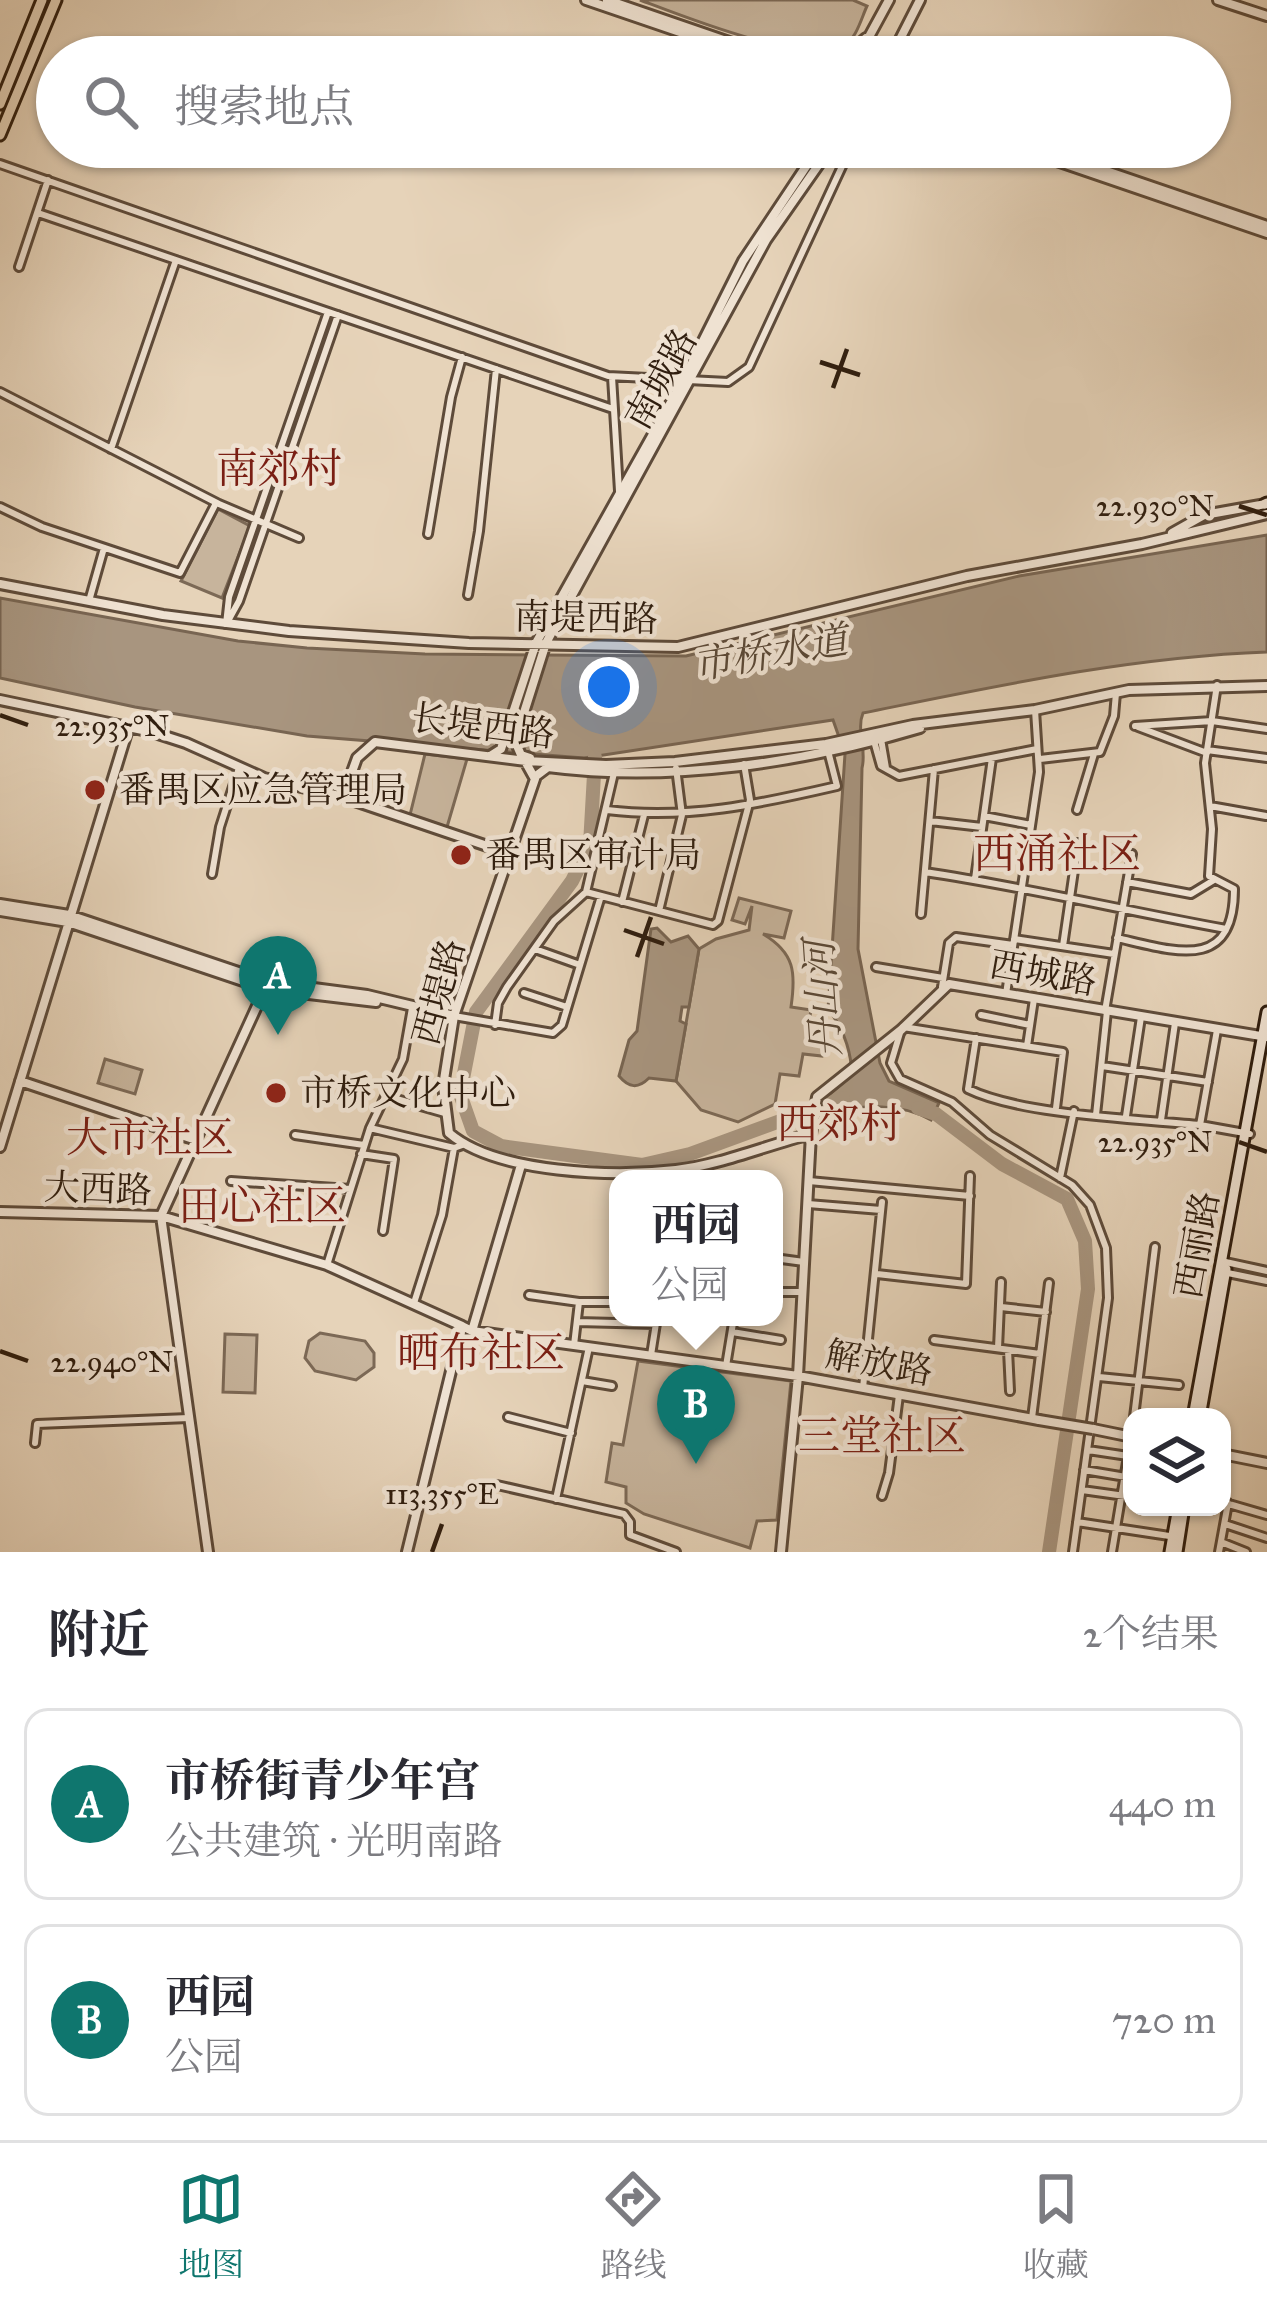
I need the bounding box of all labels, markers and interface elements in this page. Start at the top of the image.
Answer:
search box [36,36,1231,168]
icon: search [78,69,144,135]
text: 搜索地点 [174,79,354,134]
street label: 南城路 [616,321,706,437]
district label: 南郊村 [216,443,342,495]
text: 22.930°N [1096,488,1214,525]
street label: 南堤西路 [514,595,658,641]
water label: 市桥水道 [689,615,856,690]
your location [579,657,639,717]
street label: 长堤西路 [409,695,557,757]
text: 22.935°N [55,708,169,745]
place label: 番禺区应急管理局 [119,768,407,812]
marker: 番禺区应急管理局 [82,777,108,803]
district label: 西涌社区 [973,828,1141,880]
place label: 番禺区审计局 [485,833,701,877]
marker: 番禺区审计局 [448,842,474,868]
water label: 丹山河 [795,933,851,1059]
street label: 西堤路 [404,934,474,1050]
pin: A [239,936,317,1035]
street label: 西城路 [986,942,1100,1004]
place label: 市桥文化中心 [300,1071,516,1115]
marker: 市桥文化中心 [263,1080,289,1106]
district label: 西郊村 [776,1098,902,1150]
district label: 大市社区 [66,1112,234,1164]
text: 22.935°N [1098,1124,1212,1161]
street label: 大西路 [43,1165,153,1213]
popup [609,1170,783,1326]
district label: 田心社区 [178,1180,346,1232]
street label: 西丽路 [1166,1188,1228,1302]
text: 西园 [651,1197,741,1252]
text: 公园 [651,1261,729,1309]
district label: 晒布社区 [397,1327,565,1379]
street label: 解放路 [822,1332,936,1394]
text: 22.940°N [51,1344,173,1381]
pin: B [657,1365,735,1464]
map controls [1123,1408,1231,1516]
button: layers [1123,1408,1231,1516]
district label: 三堂社区 [798,1410,966,1462]
text: 113.355°E [385,1476,499,1512]
text: 附近 [48,1604,150,1666]
text: 2个结果 [1083,1610,1219,1658]
text: 市桥街青少年宫 [165,1753,480,1808]
text: A [77,1780,103,1828]
text: 440 m [1109,1780,1216,1828]
text: 公共建筑 · 光明南路 [165,1817,502,1865]
text: 西园 [165,1969,255,2024]
text: B [77,1996,103,2044]
text: 720 m [1112,1996,1216,2044]
text: 公园 [165,2033,243,2081]
tab: 地图 [178,2166,244,2285]
tab: 路线 [600,2166,666,2285]
tab: 收藏 [1023,2166,1089,2285]

